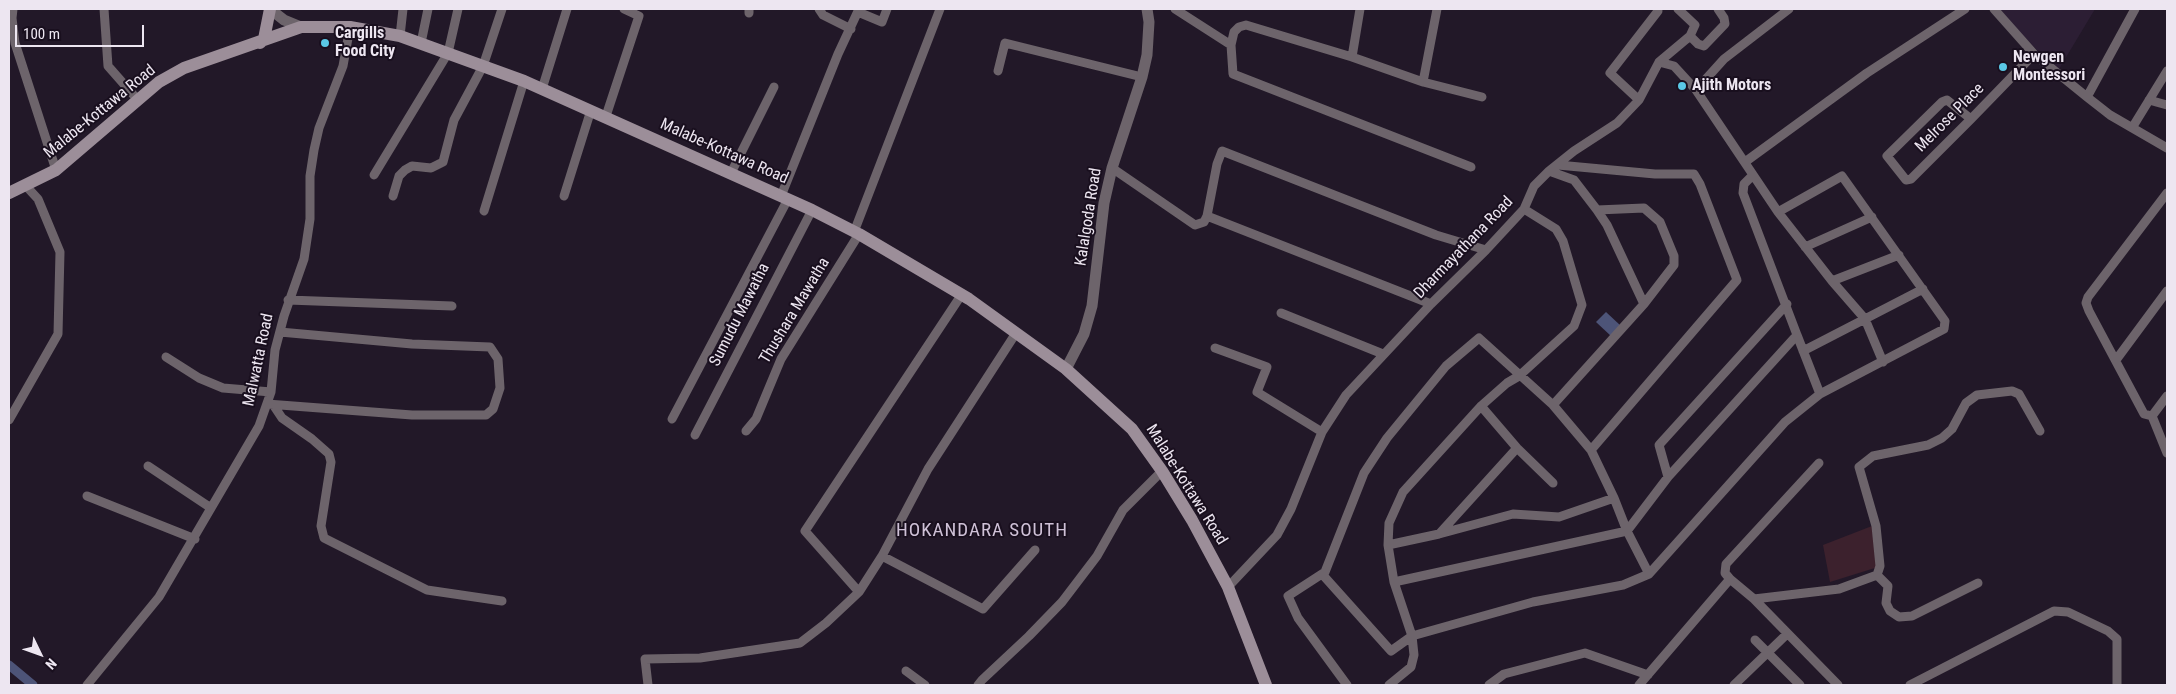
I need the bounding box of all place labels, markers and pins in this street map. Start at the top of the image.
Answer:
place label: Cargills Food City [335,24,395,62]
marker: Cargills Food City [319,37,331,49]
place label: Newgen Montessori [2013,48,2085,86]
marker: Newgen Montessori [1997,61,2009,73]
place label: Ajith Motors [1692,76,1771,96]
marker: Ajith Motors [1676,80,1688,92]

